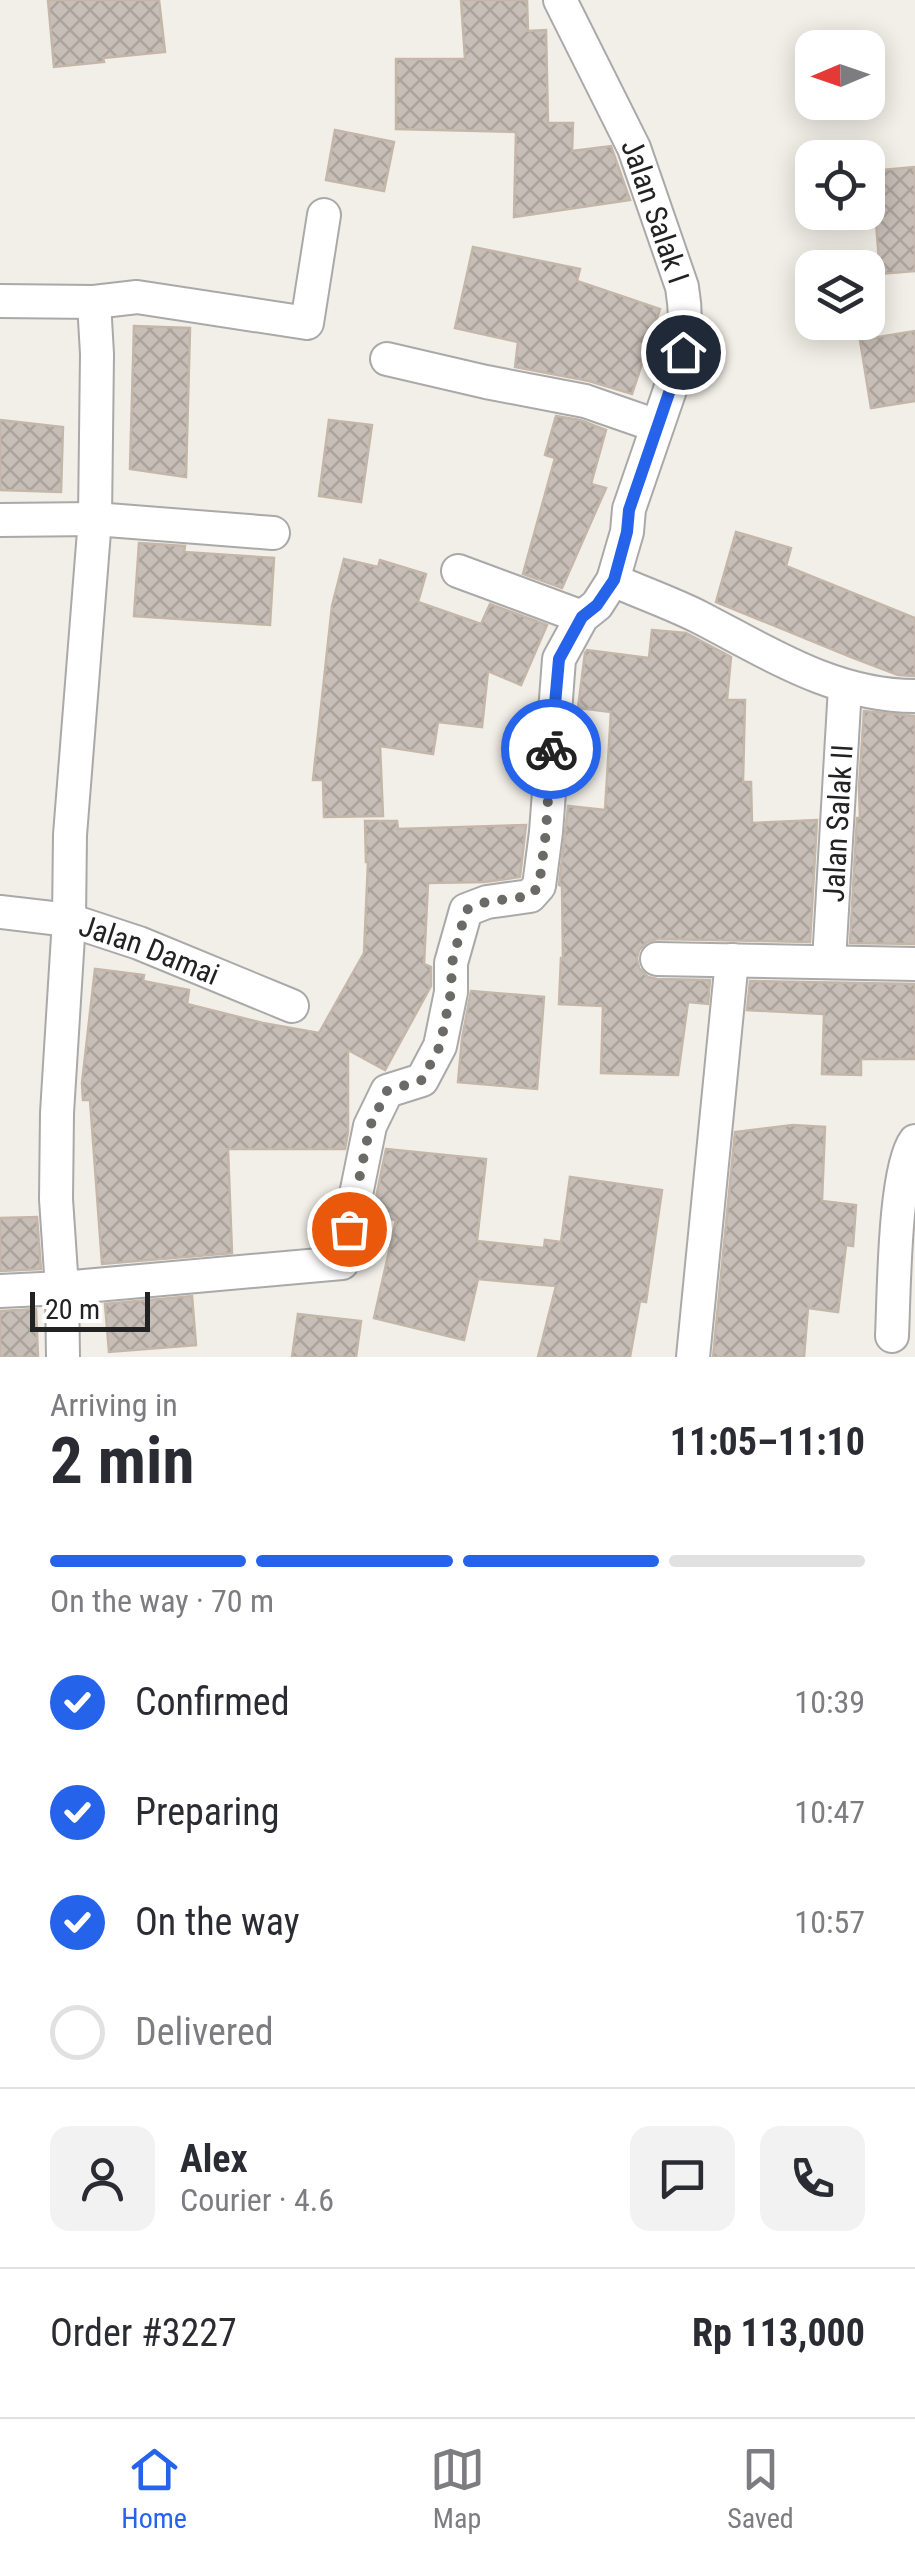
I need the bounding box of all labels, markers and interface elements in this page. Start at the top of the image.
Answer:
north arrow [795,30,885,120]
map controls [795,30,885,340]
street label: Jalan Salak I [614,132,697,288]
button: locate [795,140,885,230]
button: layers [795,250,885,340]
pin [641,310,726,395]
icon: home [656,325,711,380]
courier [501,699,601,799]
icon: bike [524,722,579,777]
street label: Jalan Salak II [815,743,859,903]
street label: Jalan Damai [75,907,225,992]
pin [307,1187,392,1272]
icon: bag [322,1202,377,1257]
scale bar [30,1287,150,1332]
text: 20 m [45,1293,100,1326]
text: Arriving in [50,1386,178,1424]
text: 11:05–11:10 [670,1420,865,1464]
text: 2 min [50,1423,194,1499]
text: On the way · 70 m [50,1582,274,1620]
icon: check [50,1675,105,1730]
text: Confirmed [135,1680,290,1724]
text: 10:39 [794,1683,865,1721]
icon: check [50,1785,105,1840]
text: Preparing [135,1790,280,1834]
text: 10:47 [794,1793,865,1831]
icon: check [50,1895,105,1950]
text: On the way [135,1900,300,1944]
text: 10:57 [794,1903,865,1941]
text: Delivered [135,2010,274,2054]
button: person [50,2126,155,2231]
button: chat [630,2126,735,2231]
button: phone [760,2126,865,2231]
text: Alex [180,2137,248,2181]
text: Courier · 4.6 [180,2181,334,2219]
text: Order #3227 [50,2311,237,2355]
text: Rp 113,000 [692,2311,865,2355]
tab: Home [121,2442,187,2535]
tab: Map [430,2442,485,2535]
tab: Saved [727,2442,794,2535]

